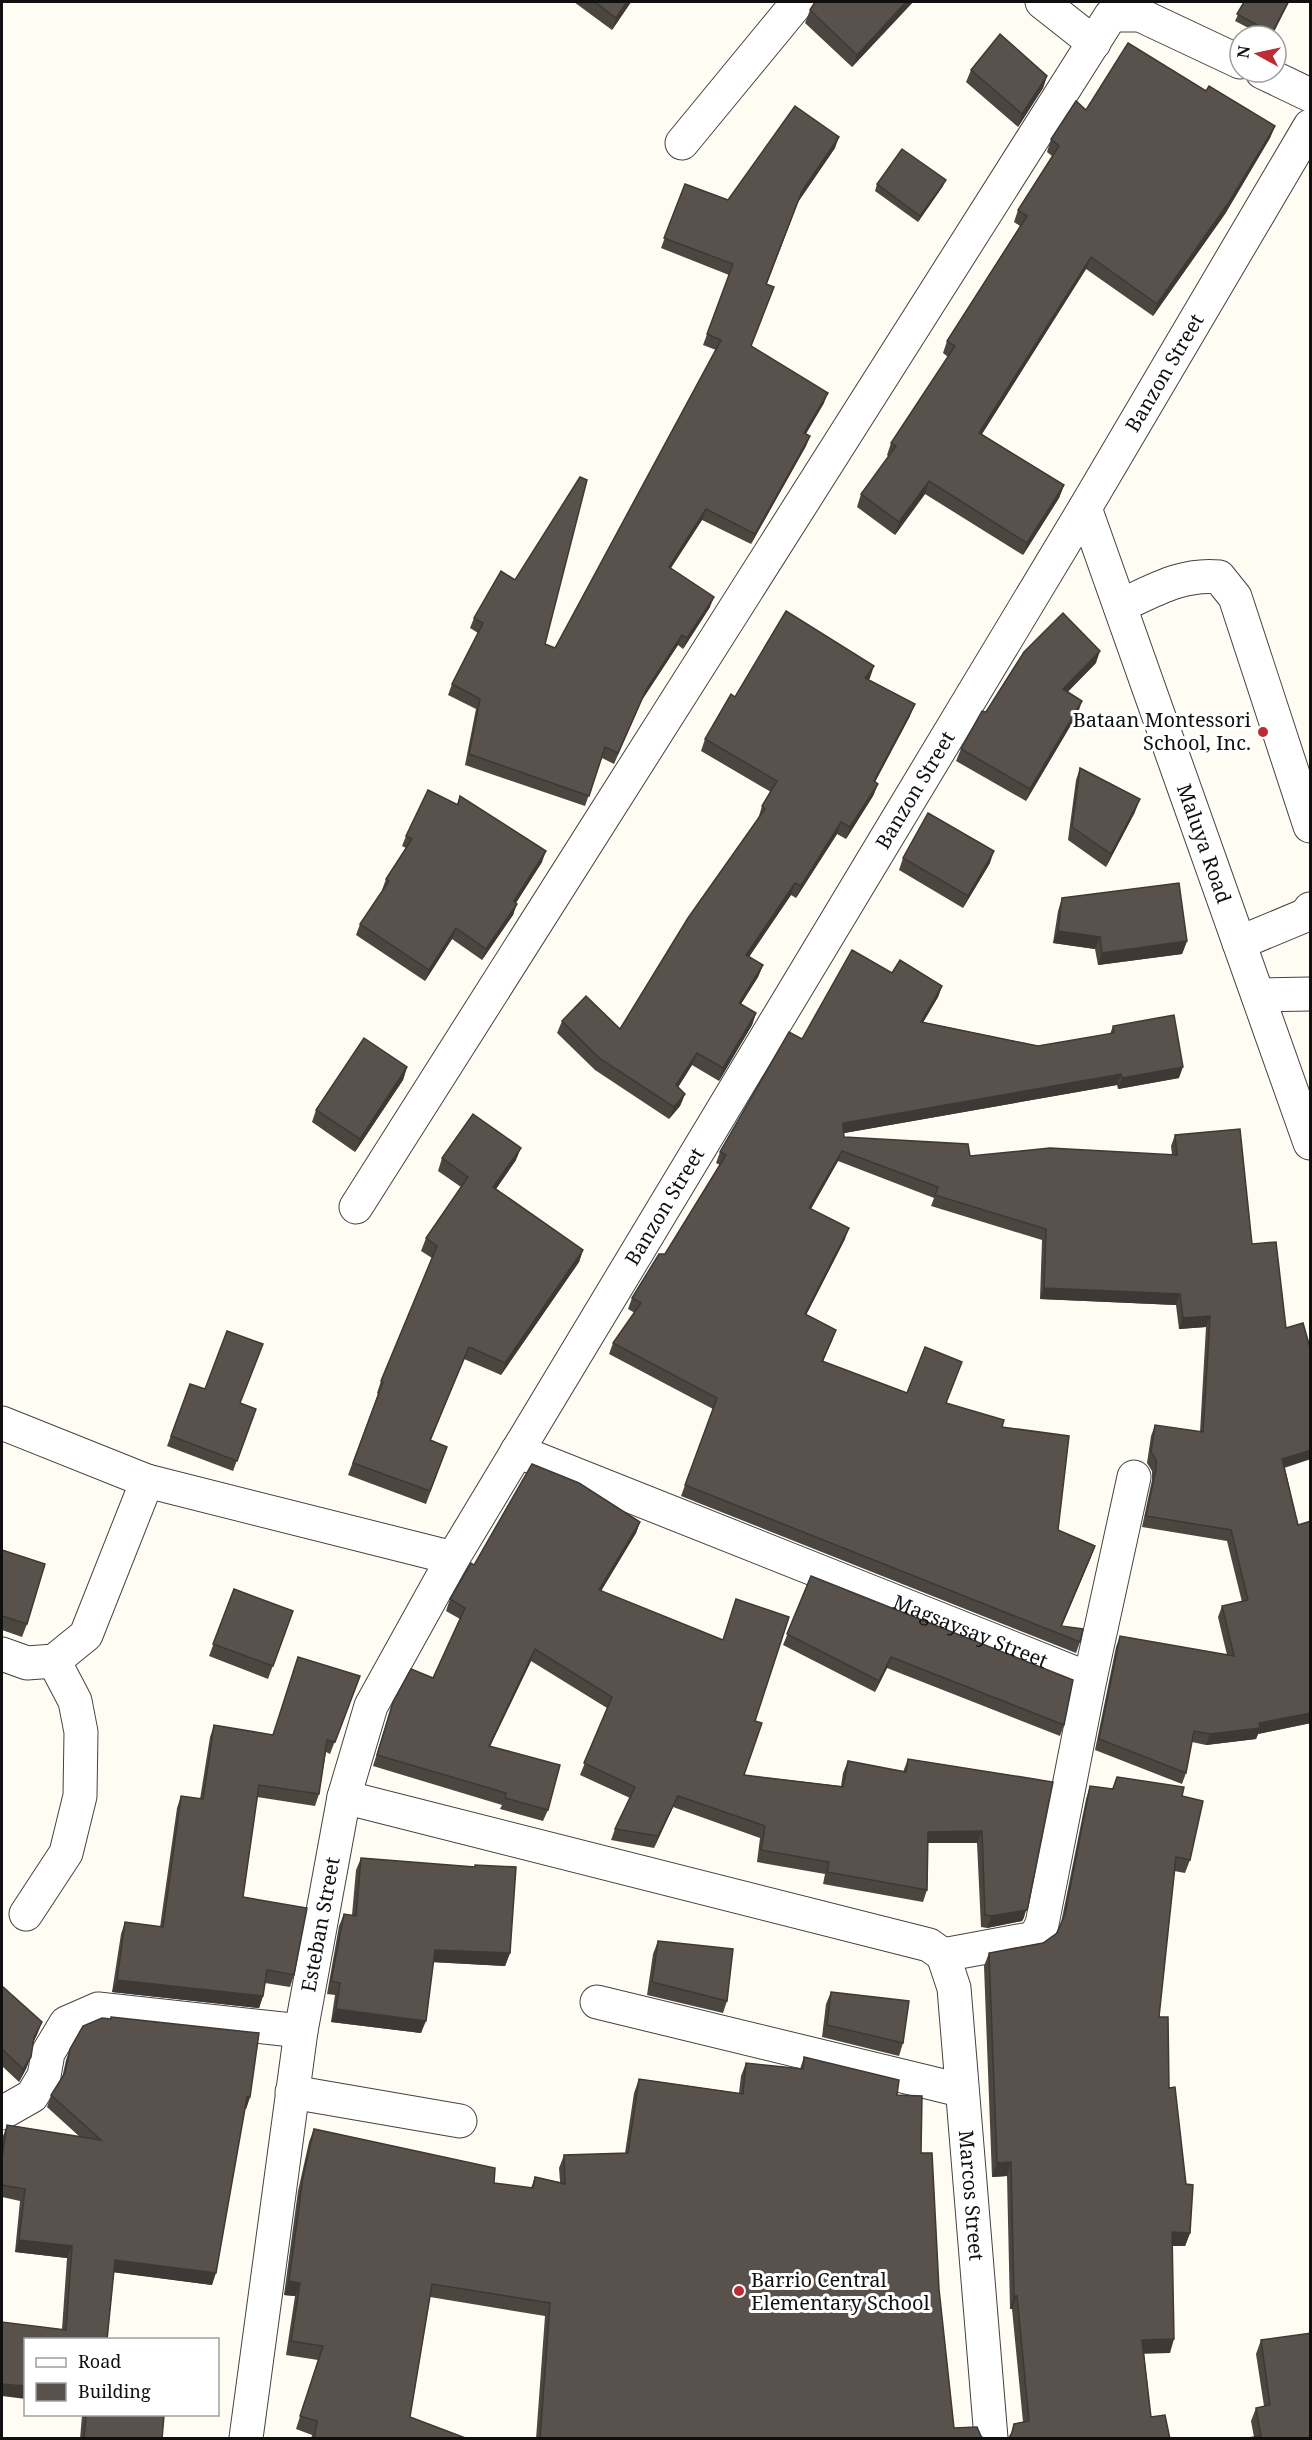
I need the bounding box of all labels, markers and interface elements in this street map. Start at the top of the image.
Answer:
north arrow [1228,24,1288,84]
text: N [1231,44,1255,60]
street label: Banzon Street [1119,309,1209,437]
place label: Bataan Montessori School, Inc. [1073,706,1252,756]
marker: Bataan Montessori School, Inc. [1256,725,1270,739]
street label: Banzon Street [869,726,961,854]
street label: Maluya Road [1171,780,1238,907]
street label: Banzon Street [618,1142,710,1270]
street label: Magsaysay Street [889,1588,1052,1674]
street label: Esteban Street [294,1855,346,1994]
street label: Marcos Street [953,2129,990,2262]
place label: Barrio Central Elementary School [751,2266,930,2316]
marker: Barrio Central Elementary School [732,2284,746,2298]
legend [24,2338,219,2416]
text: Road [78,2349,121,2373]
text: Building [78,2379,151,2403]

